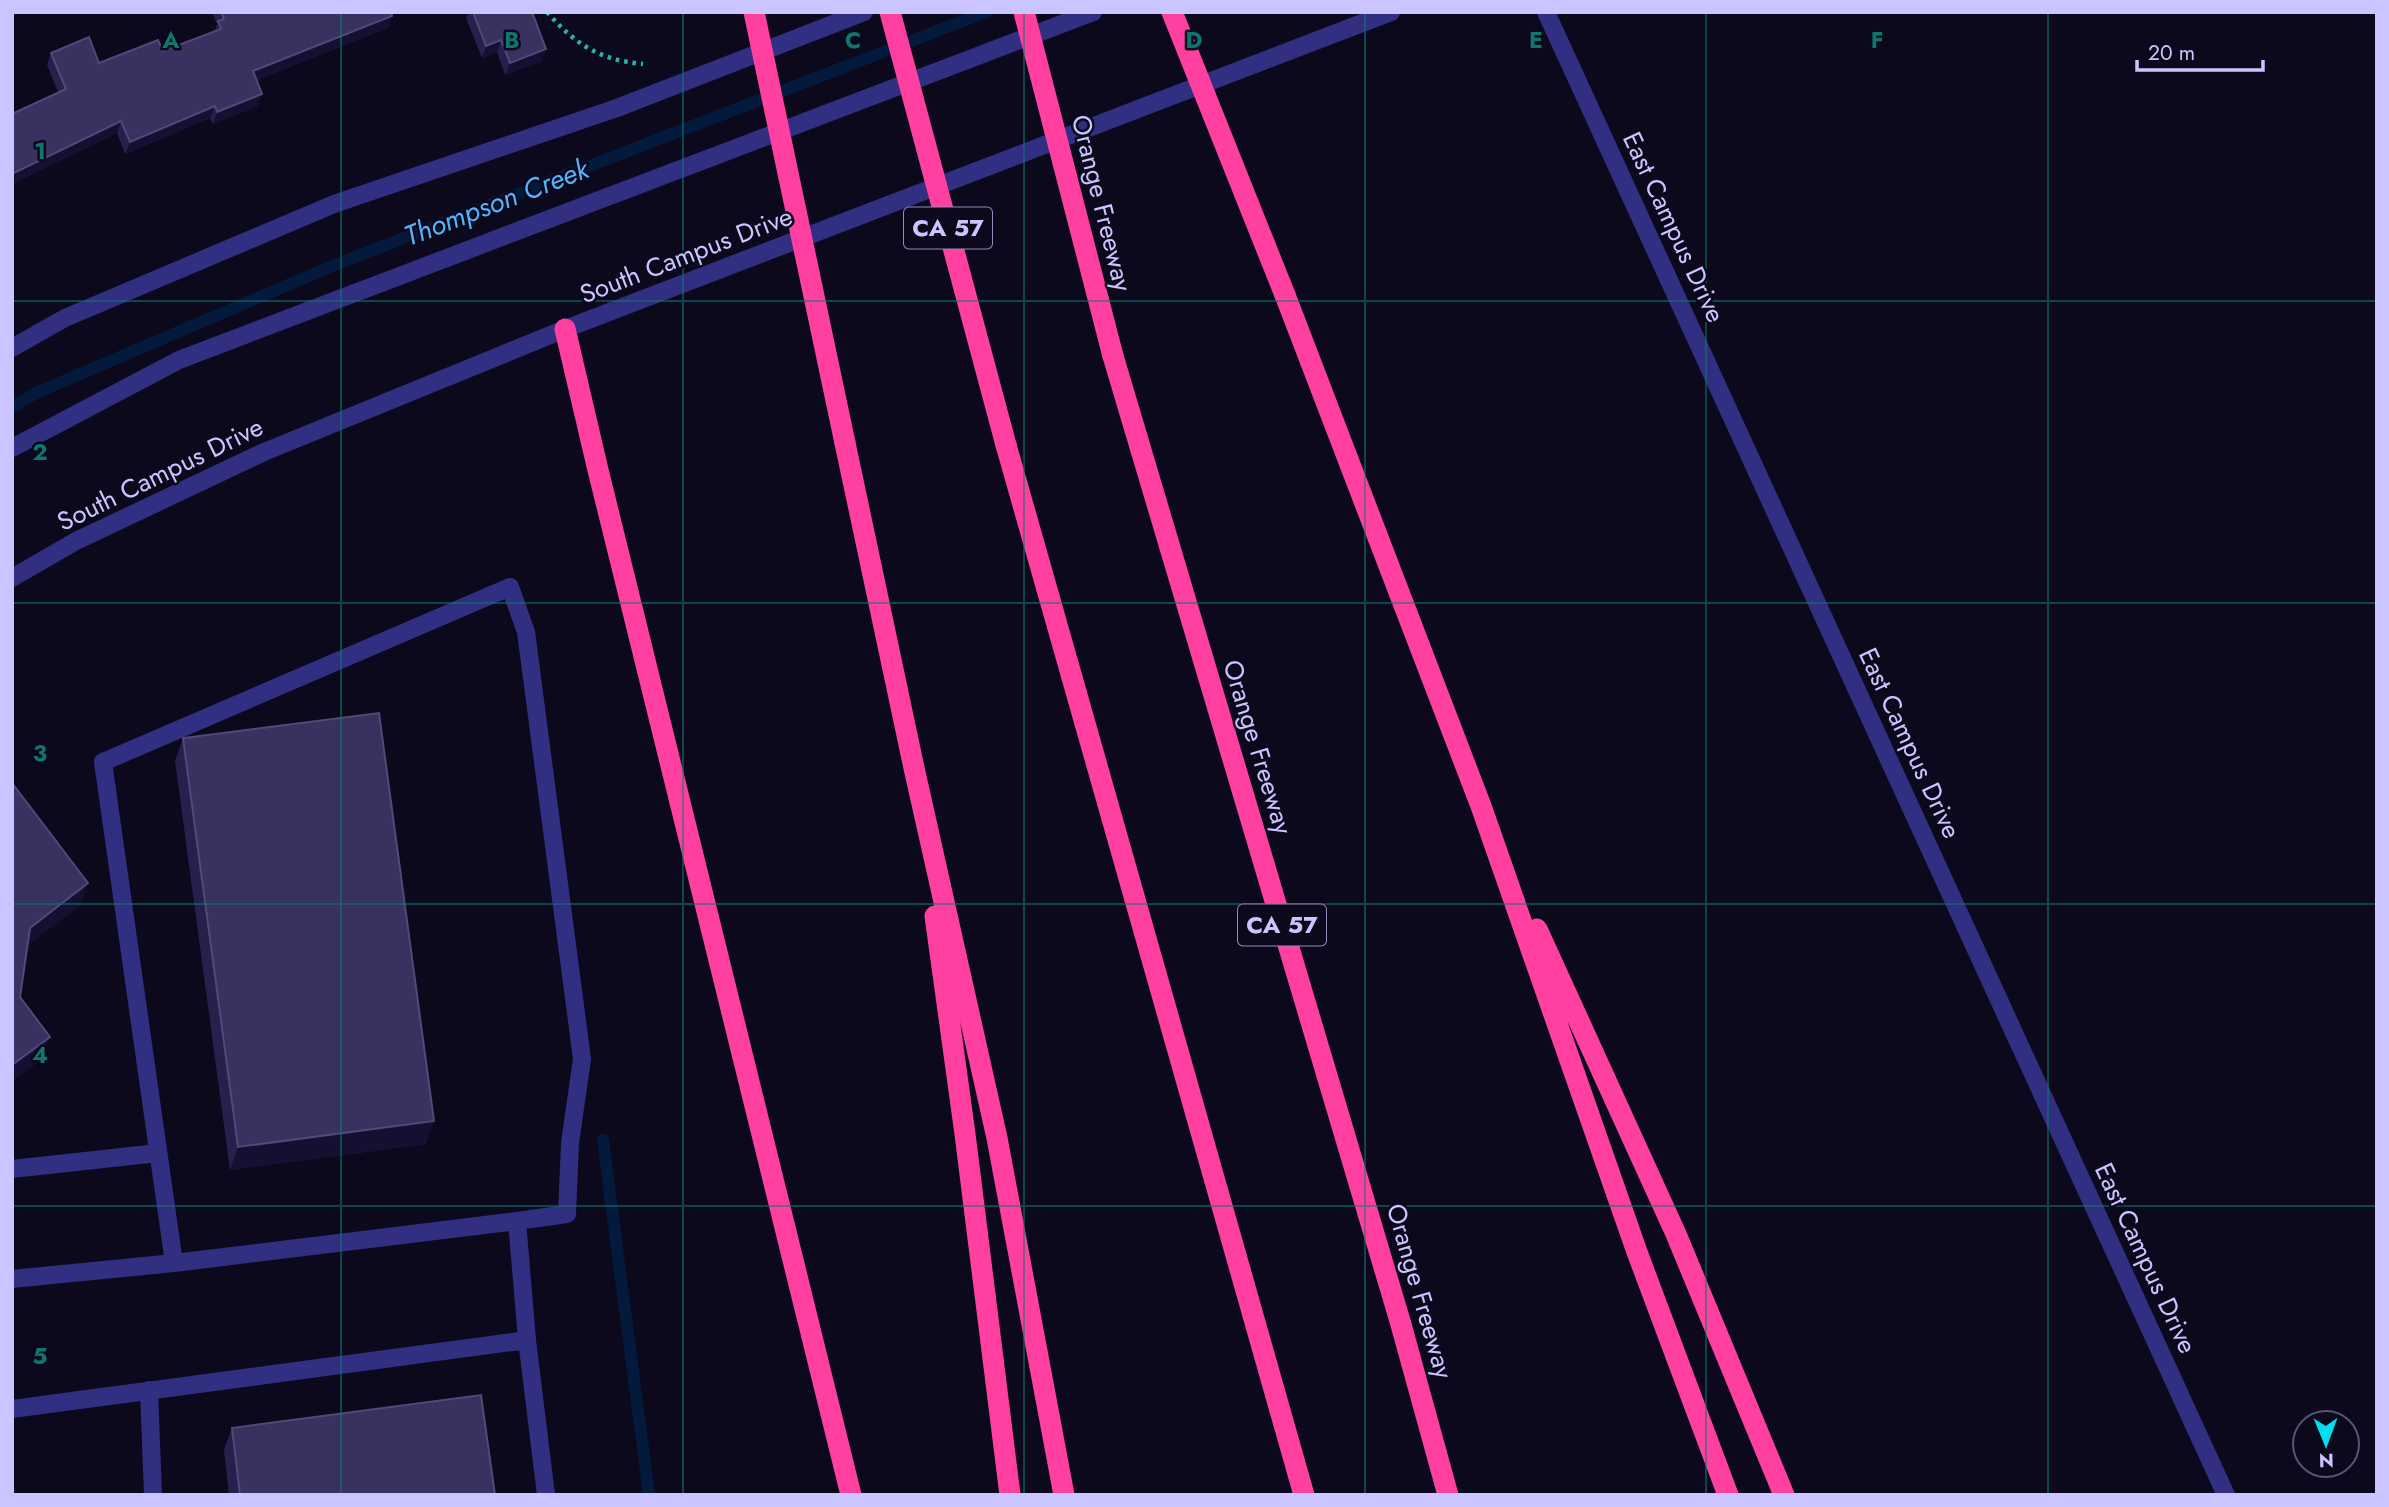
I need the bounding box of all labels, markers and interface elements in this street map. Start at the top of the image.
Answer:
text: A [162,23,180,57]
text: B [504,23,520,57]
text: C [845,23,861,57]
text: D [1186,23,1203,57]
text: E [1529,23,1543,57]
text: F [1871,23,1883,57]
scale bar [2137,28,2263,72]
text: 20 m [2148,38,2195,68]
street label: Orange Freeway [1062,111,1142,296]
street label: East Campus Drive [1613,125,1735,329]
text: 1 [34,134,46,168]
water label: Thompson Creek [398,148,595,256]
street label: South Campus Drive [574,197,798,313]
road number: CA 57 [904,208,992,248]
street label: South Campus Drive [51,408,269,540]
text: 2 [32,435,48,469]
street label: East Campus Drive [1849,641,1971,845]
street label: Orange Freeway [1213,655,1303,839]
text: 3 [33,736,47,770]
road number: CA 57 [1238,904,1326,945]
text: 4 [32,1038,48,1072]
street label: East Campus Drive [2085,1156,2207,1360]
street label: Orange Freeway [1377,1199,1463,1384]
text: 5 [33,1339,47,1373]
north arrow [2291,1409,2361,1479]
text: N [2319,1447,2334,1474]

